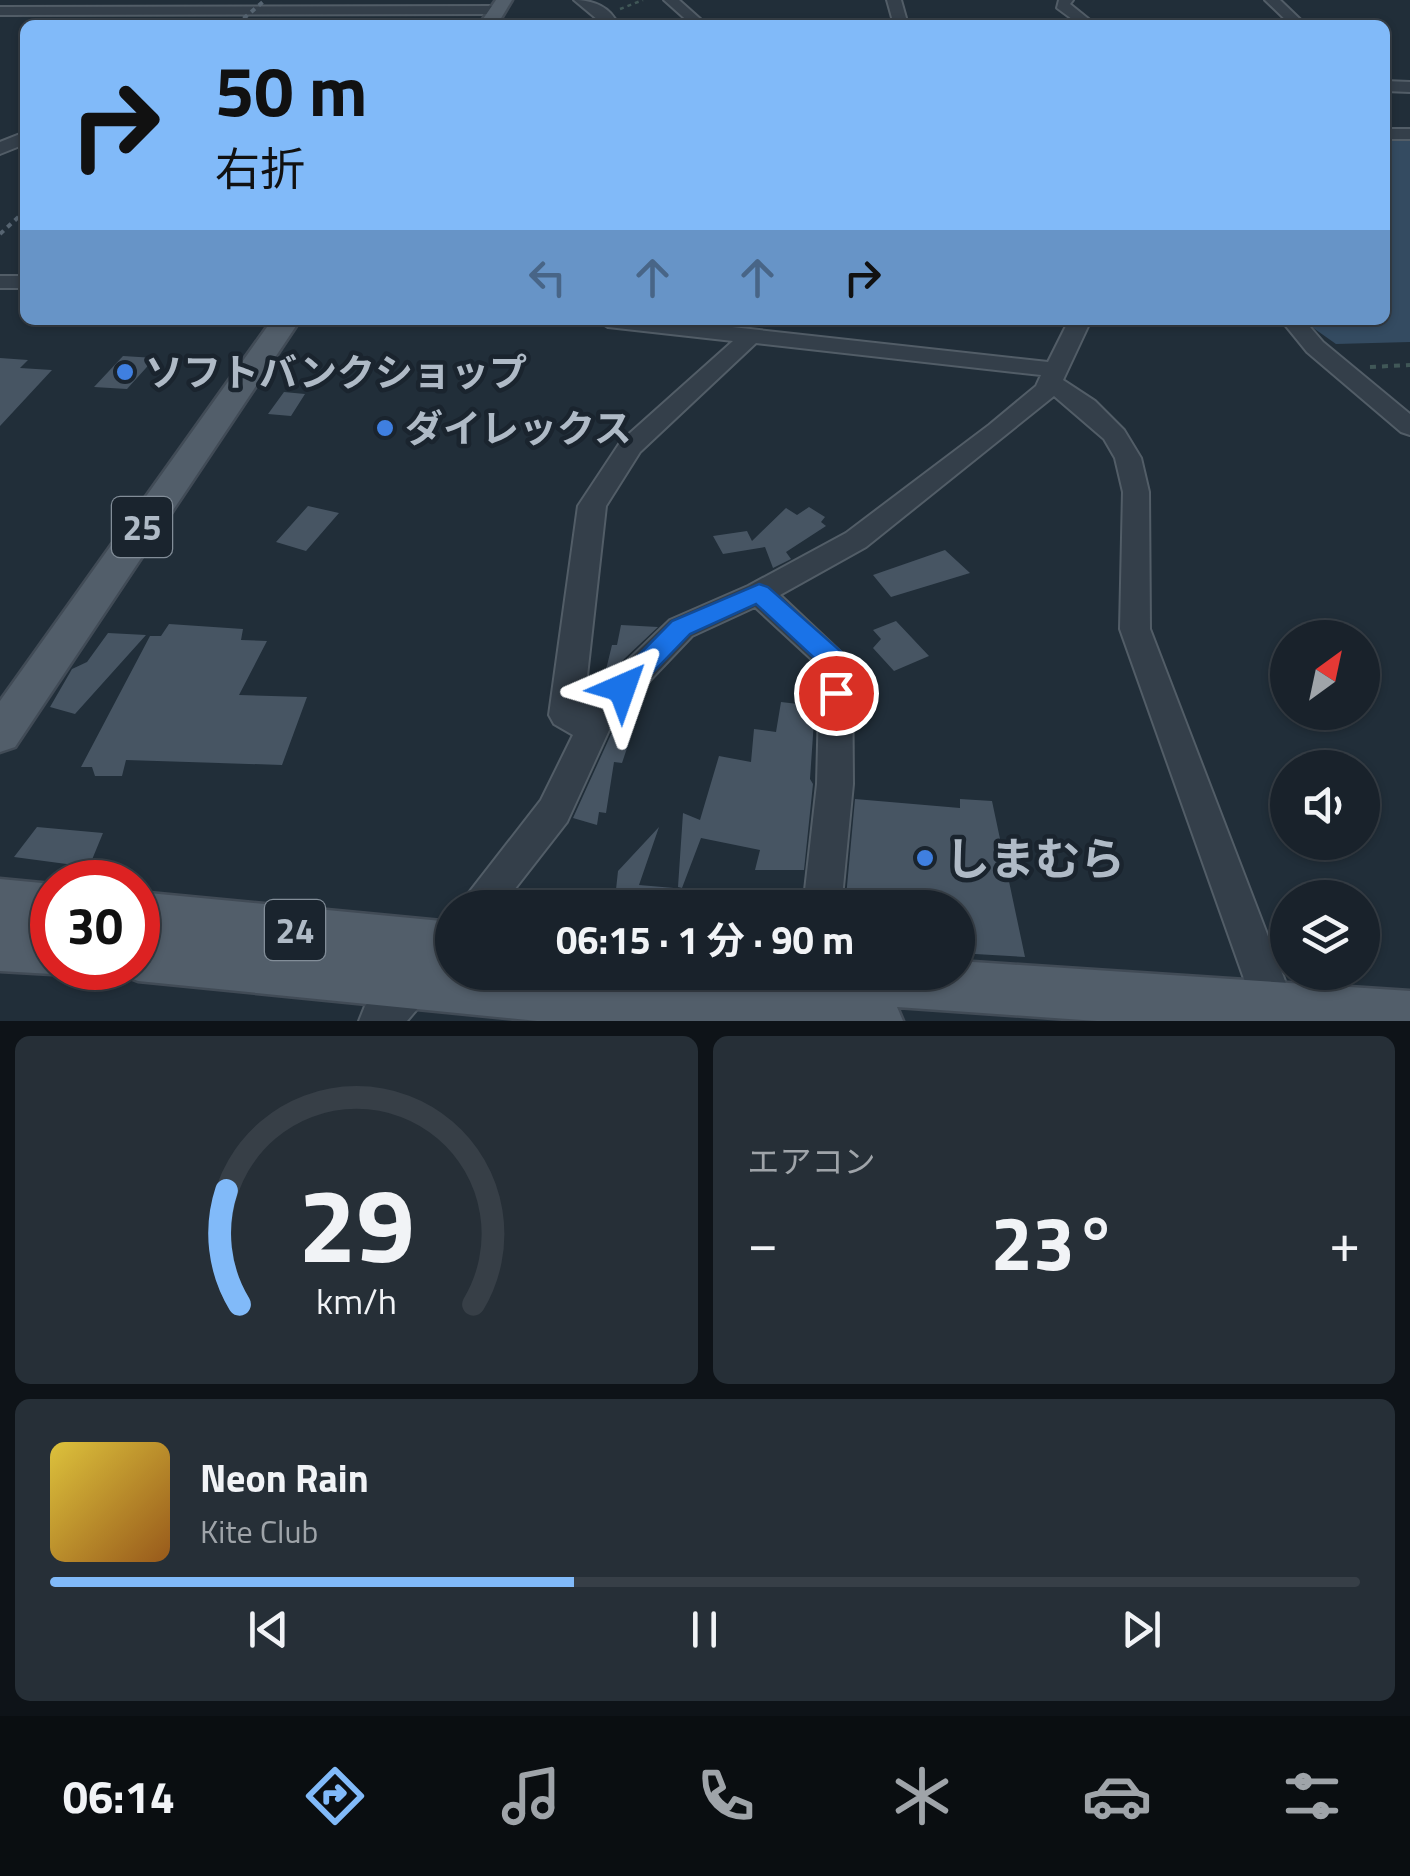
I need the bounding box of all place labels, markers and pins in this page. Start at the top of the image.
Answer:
place label: ソフトバンクショップ [145,343,527,401]
marker: ソフトバンクショップ [114,361,136,383]
place label: ダイレックス [405,399,632,457]
marker: ダイレックス [374,417,396,439]
pin [794,651,879,736]
place label: しまむら [945,824,1125,892]
marker: しまむら [914,847,936,869]

